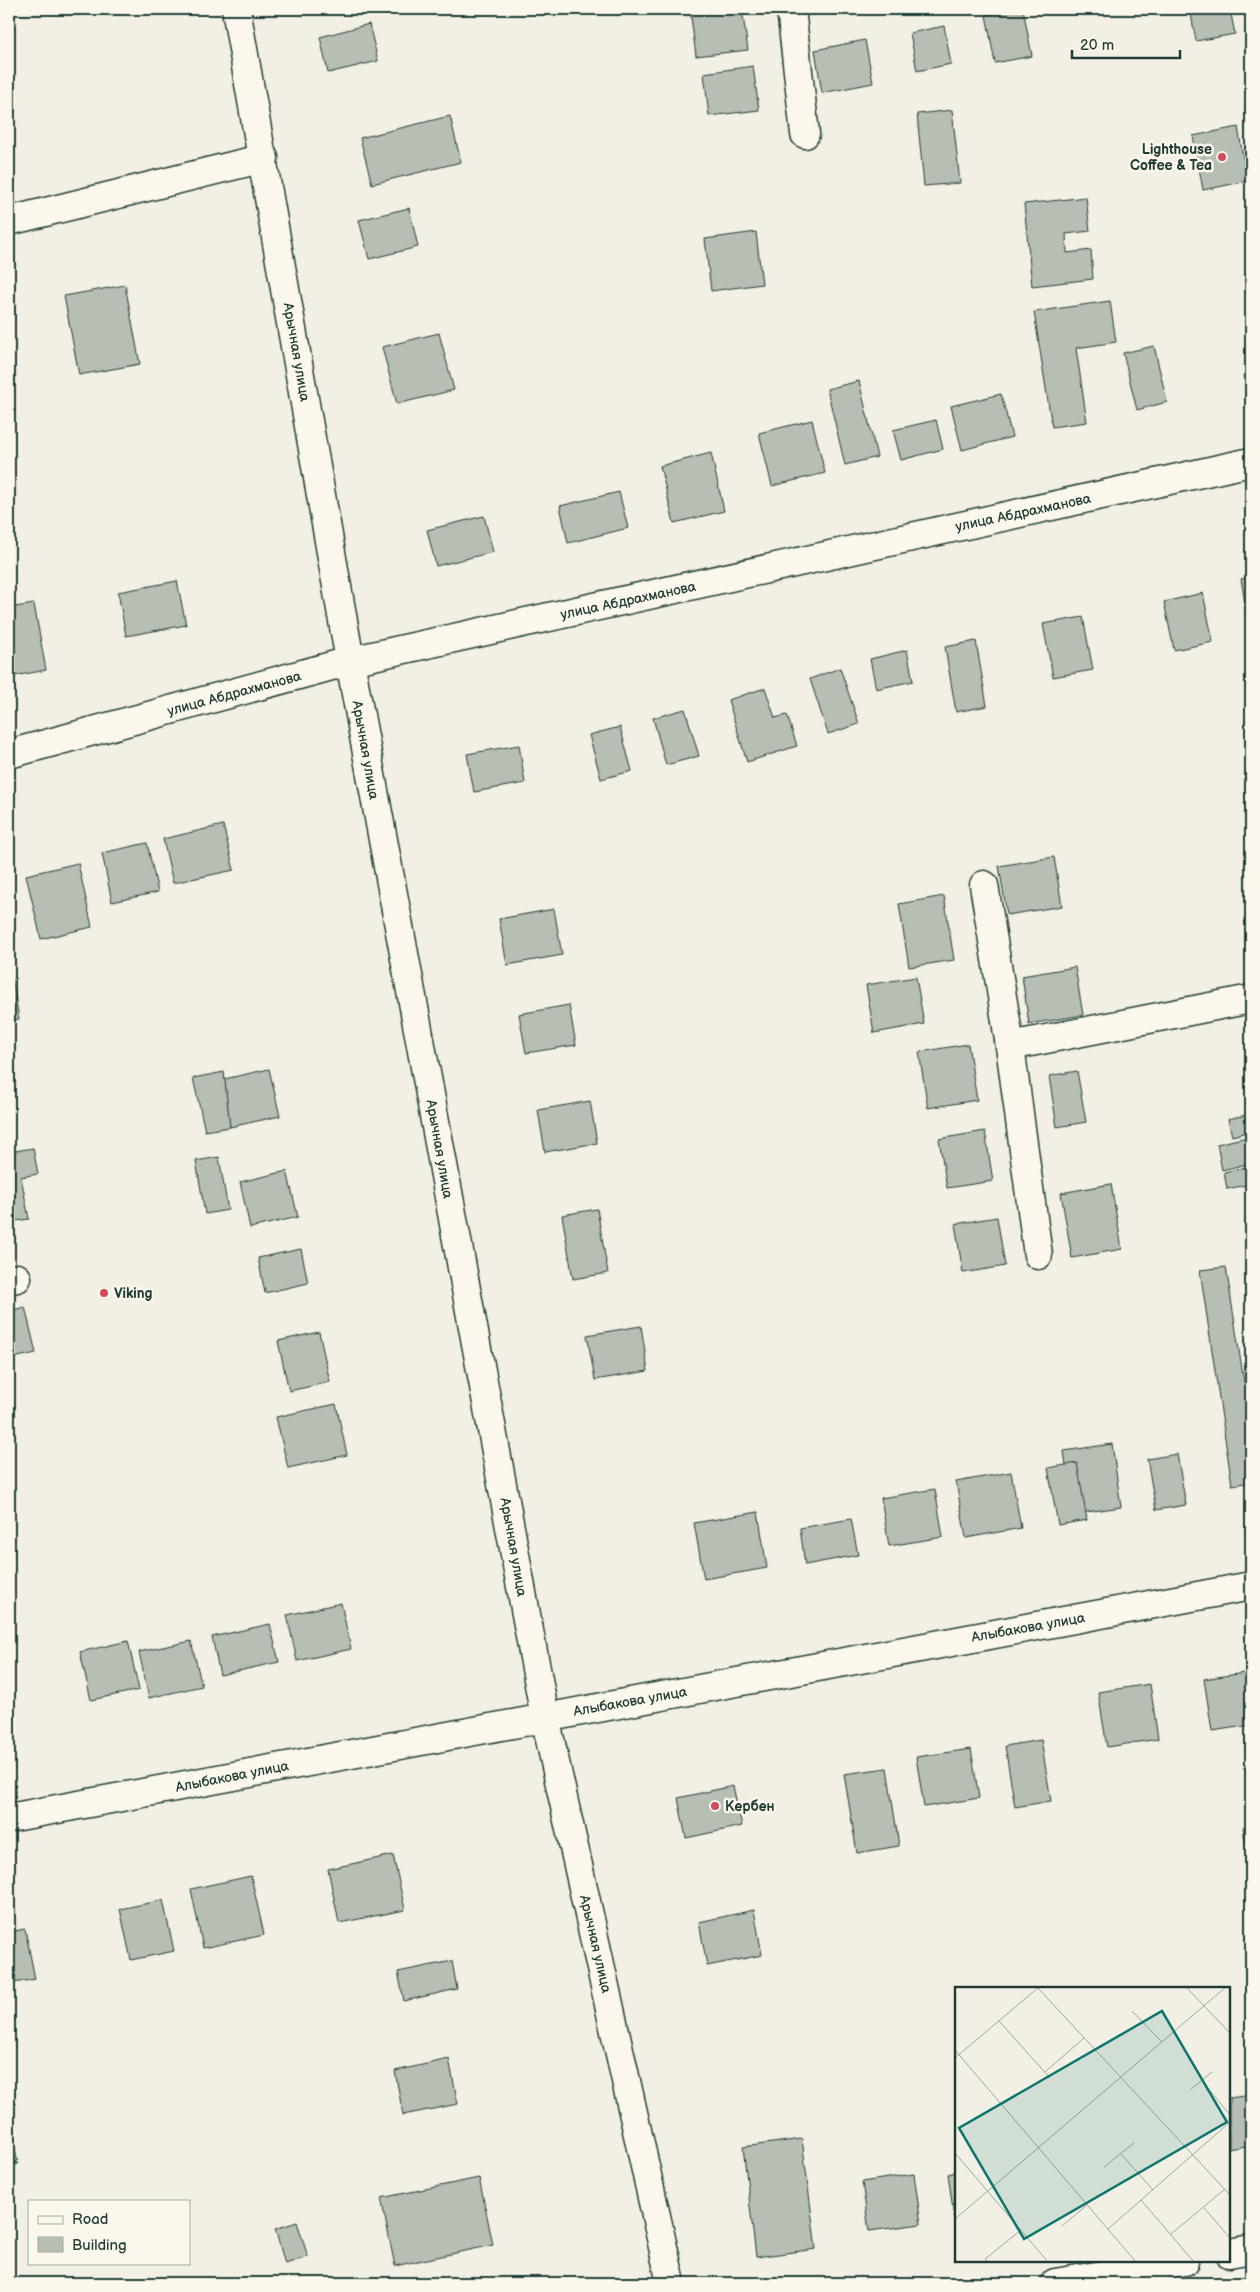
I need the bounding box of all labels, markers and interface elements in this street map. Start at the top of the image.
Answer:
scale bar [1072,28,1180,60]
text: 20 m [1080,36,1114,55]
place label: Lighthouse Coffee & Tea [1130,141,1212,174]
marker: Lighthouse Coffee & Tea [1216,151,1228,163]
street label: Арычная улица [279,300,314,404]
street label: улица Абдрахманова [954,490,1093,535]
street label: улица Абдрахманова [559,578,698,623]
street label: улица Абдрахманова [165,667,304,720]
street label: Арычная улица [348,698,383,802]
street label: Арычная улица [422,1097,457,1201]
place label: Viking [114,1285,152,1302]
marker: Viking [98,1287,110,1299]
street label: Арычная улица [496,1495,531,1599]
street label: Алыбакова улица [969,1609,1087,1646]
street label: Алыбакова улица [571,1683,689,1720]
street label: Алыбакова улица [173,1757,291,1796]
place label: Кербен [725,1798,775,1815]
marker: Кербен [709,1800,721,1812]
street label: Арычная улица [576,1892,615,1996]
inset map [955,1987,1230,2262]
legend [28,2200,190,2264]
text: Road [72,2210,108,2229]
text: Building [72,2236,127,2255]

